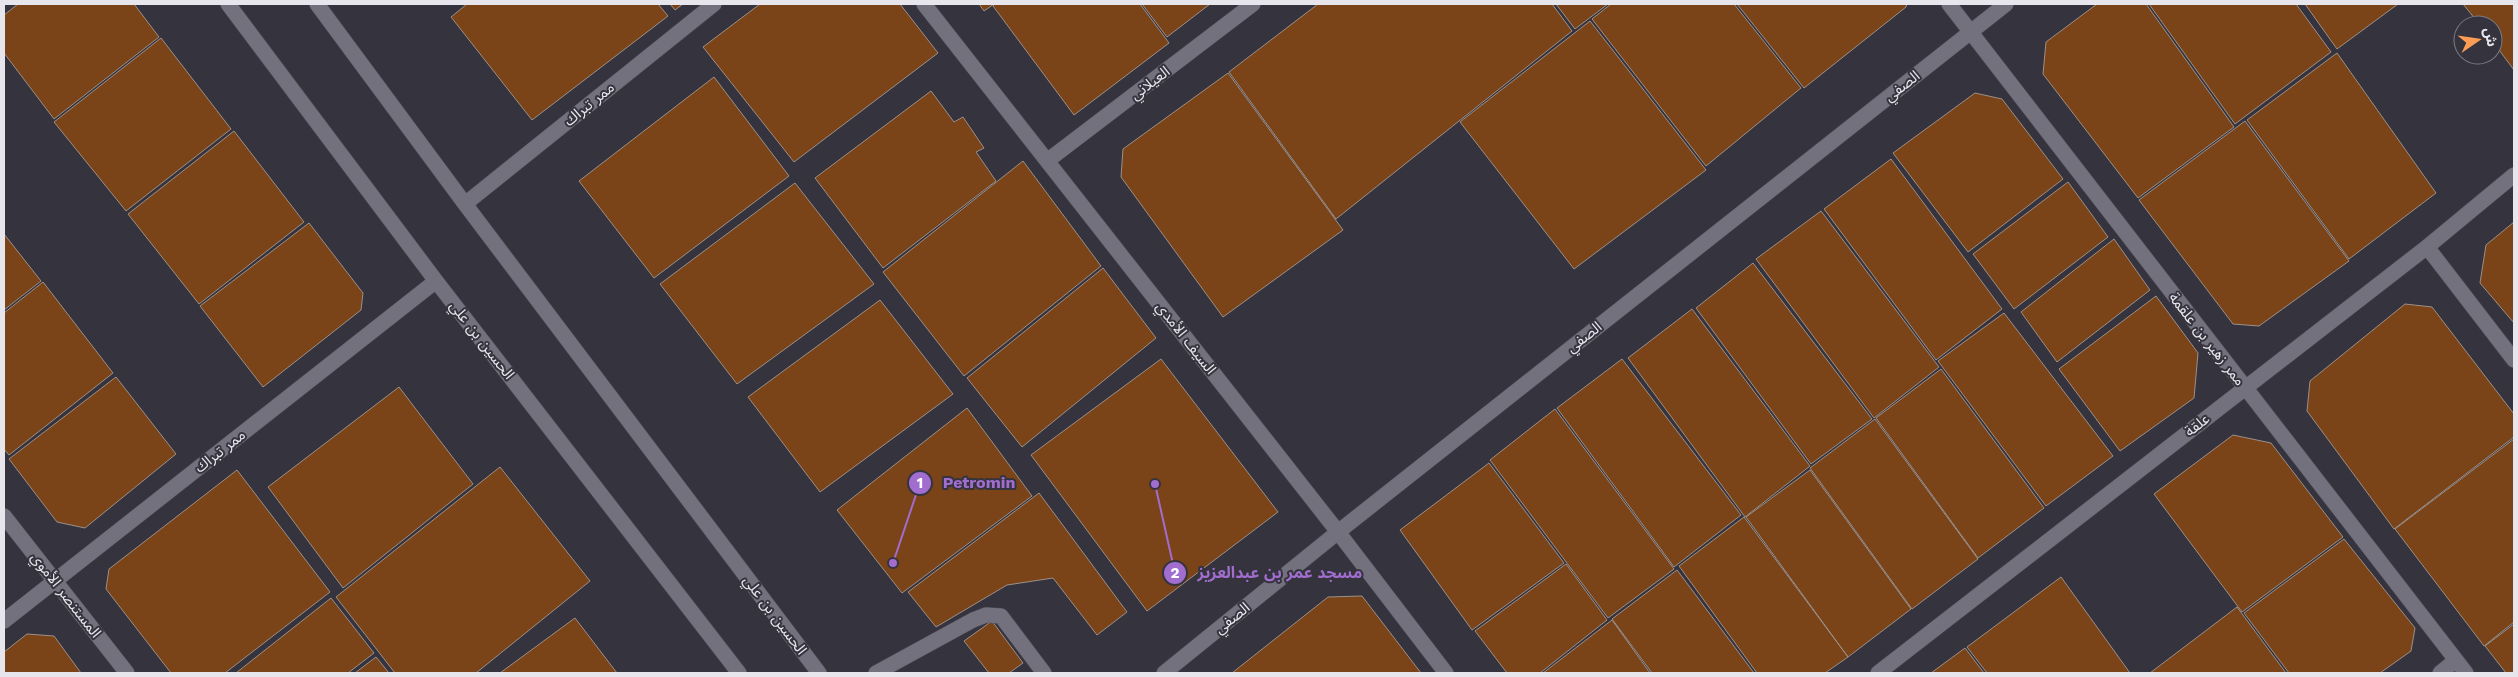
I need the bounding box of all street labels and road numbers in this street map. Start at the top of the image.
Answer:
street label: العيلاني [1127,62,1175,106]
street label: الصفي [1881,67,1925,107]
street label: ممر تبراك [560,78,618,130]
street label: ممر زهير بن علقمة [2165,289,2249,389]
street label: الحسين بن علي [444,297,518,384]
street label: السيف الأمدي [1150,298,1220,379]
street label: الصفي [1563,318,1607,358]
street label: علقة [2181,409,2213,440]
street label: ممر تبراك [191,426,249,476]
street label: المستنصر الأموي [25,549,105,643]
street label: الحسين بن علي [737,572,811,660]
street label: الصفي [1211,598,1255,640]

